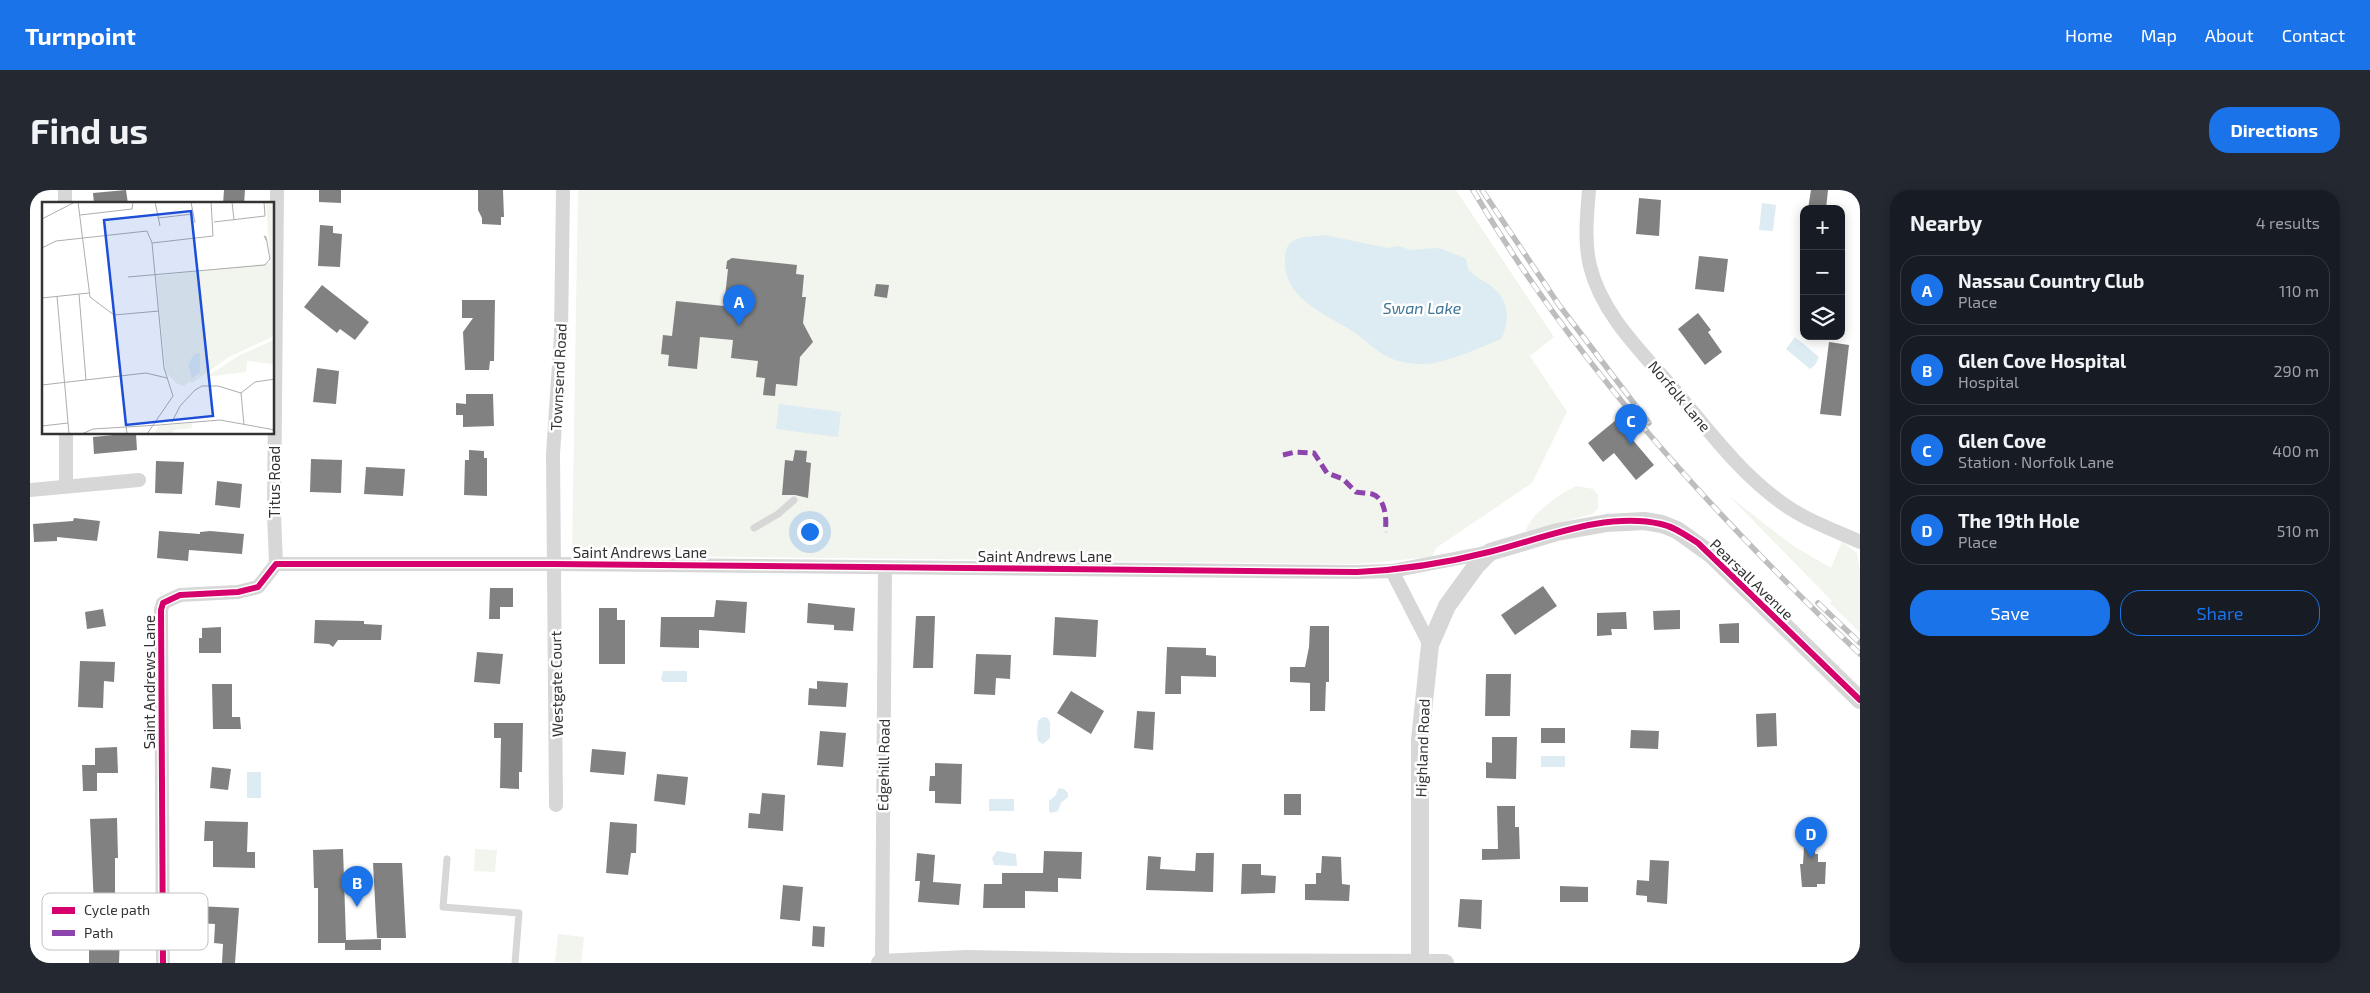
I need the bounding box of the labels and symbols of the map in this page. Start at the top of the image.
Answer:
inset map [42,202,275,435]
pin: A [723,285,755,326]
water label: Swan Lake [1383,298,1462,317]
street label: Townsend Road [546,323,570,431]
street label: Norfolk Lane [1645,357,1715,435]
pin: C [1615,404,1647,445]
street label: Titus Road [265,446,283,518]
your location [797,519,823,545]
street label: Pearsall Avenue [1707,535,1797,623]
street label: Saint Andrews Lane [573,543,707,561]
street label: Saint Andrews Lane [978,547,1112,565]
street label: Saint Andrews Lane [140,615,158,749]
street label: Westgate Court [546,630,566,737]
street label: Highland Road [1411,698,1433,798]
street label: Edgehill Road [873,719,893,811]
pin: D [1795,817,1827,858]
pin: B [341,866,373,907]
legend [42,893,208,950]
text: Cycle path [84,901,150,918]
text: Path [84,924,113,941]

